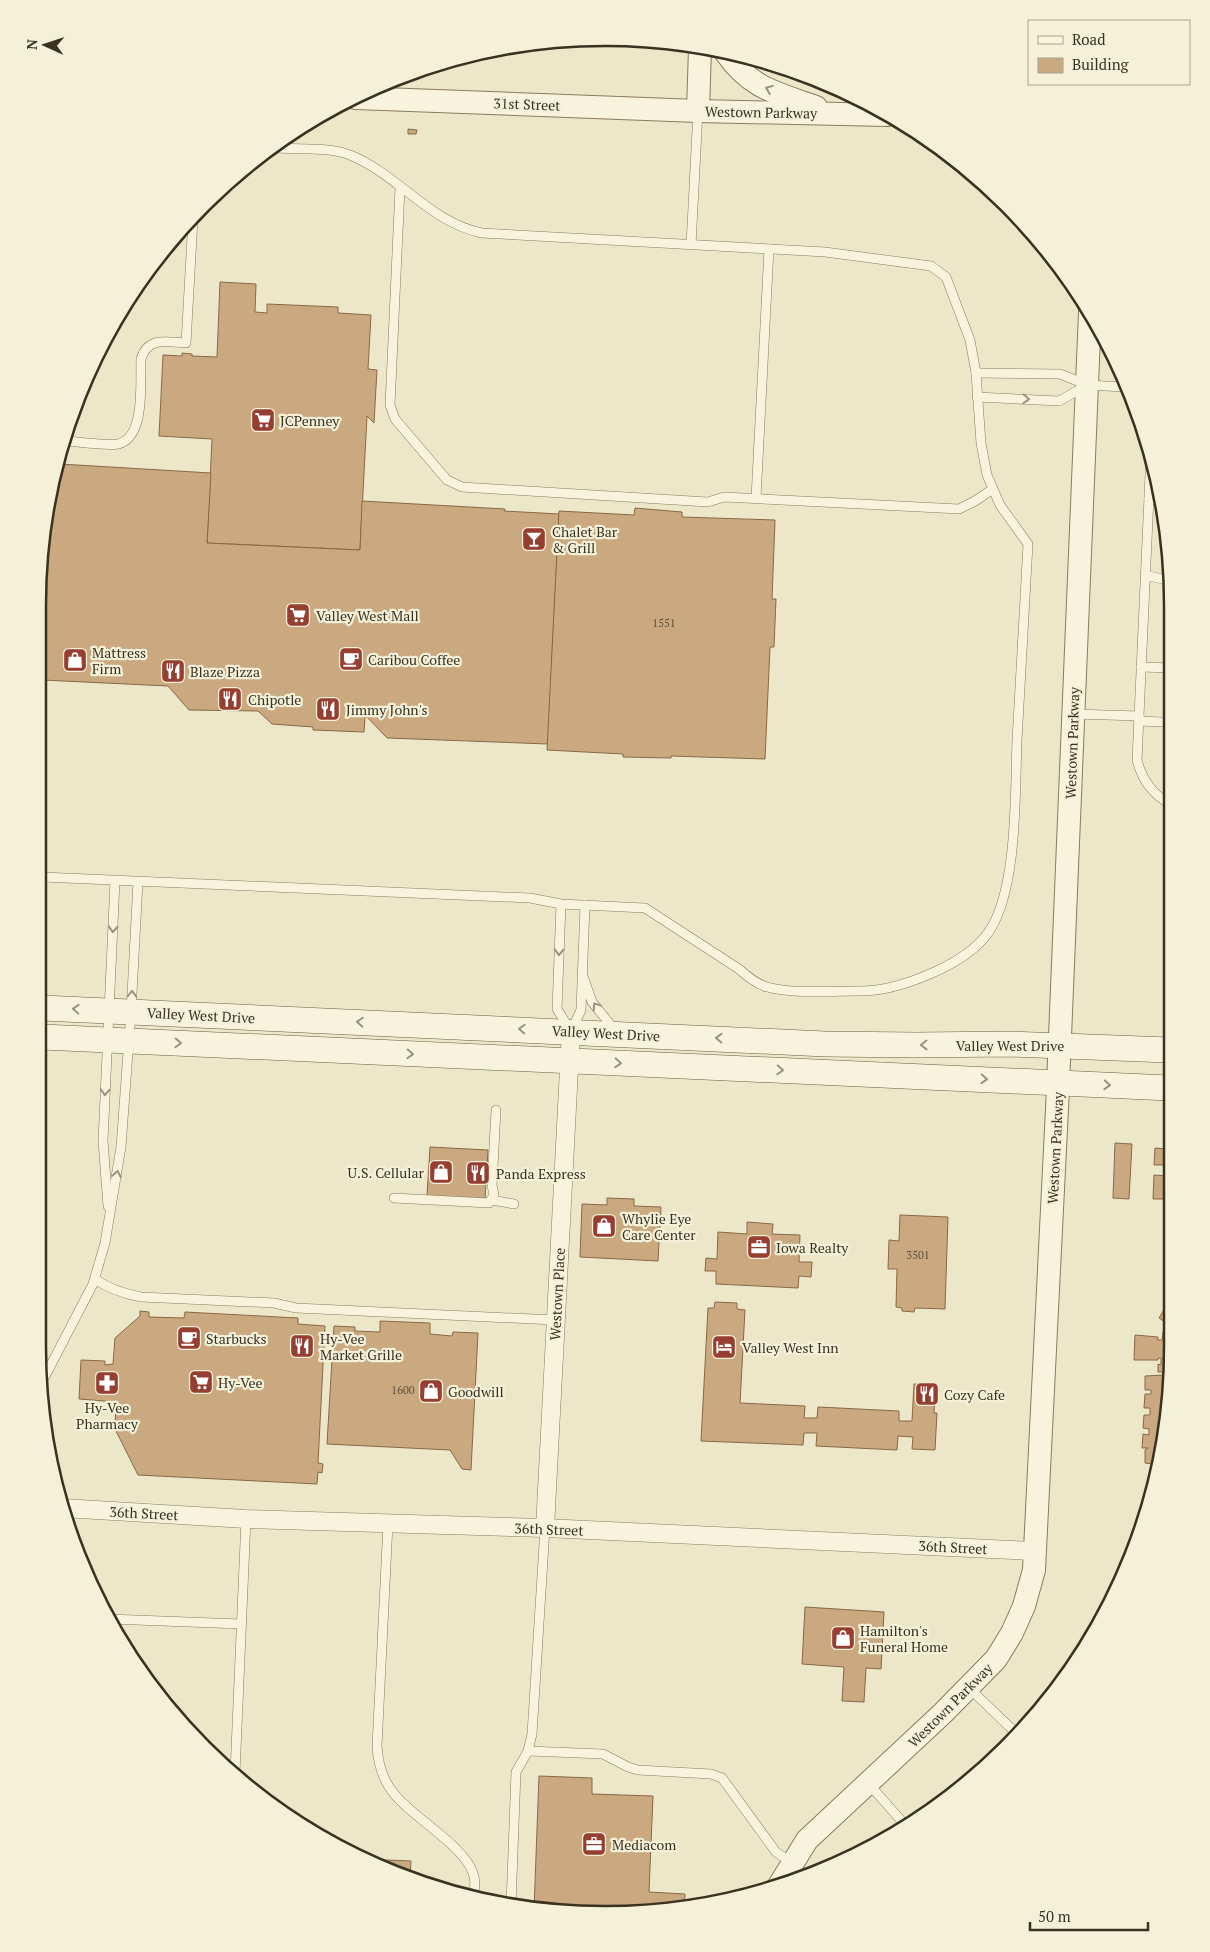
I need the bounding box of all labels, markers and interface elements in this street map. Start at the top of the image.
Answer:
north arrow [20,20,70,70]
legend [1028,20,1190,85]
text: Road [1072,29,1105,49]
text: N [22,38,41,50]
text: Building [1072,54,1130,74]
one-way arrow [765,85,774,96]
street label: 31st Street [493,93,562,115]
street label: Westown Parkway [705,102,818,122]
one-way arrow [1022,394,1030,405]
supermarket icon: JCPenney [250,407,276,433]
place label: JCPenney [280,411,340,430]
place label: Chalet Bar & Grill [552,522,618,557]
bar icon: Chalet Bar & Grill [521,526,547,552]
supermarket icon: Valley West Mall [285,602,311,628]
place label: Valley West Mall [316,606,419,625]
house number: 1551 [652,616,676,630]
place label: Mattress Firm [92,643,146,678]
cafe icon: Caribou Coffee [338,646,364,672]
shop icon: Mattress Firm [62,647,88,673]
place label: Caribou Coffee [368,650,460,669]
restaurant icon: Blaze Pizza [160,658,186,684]
place label: Blaze Pizza [190,662,260,681]
restaurant icon: Chipotle [217,686,243,712]
street label: Westown Parkway [1061,686,1083,799]
place label: Chipotle [248,690,301,709]
restaurant icon: Jimmy John's [315,696,341,722]
place label: Jimmy John's [346,700,427,719]
one-way arrow [107,925,118,933]
one-way arrow [554,949,565,957]
one-way arrow [127,990,137,998]
one-way arrow [593,1002,602,1012]
street label: Valley West Drive [146,1003,256,1027]
one-way arrow [71,1004,79,1015]
one-way arrow [355,1016,363,1027]
street label: Valley West Drive [551,1021,661,1045]
one-way arrow [518,1024,526,1034]
one-way arrow [715,1033,723,1043]
street label: Valley West Drive [956,1036,1064,1055]
one-way arrow [175,1038,183,1049]
one-way arrow [920,1040,928,1050]
one-way arrow [406,1048,414,1059]
one-way arrow [614,1057,622,1068]
one-way arrow [777,1065,785,1076]
one-way arrow [981,1074,989,1085]
one-way arrow [1103,1079,1111,1090]
one-way arrow [100,1088,110,1096]
street label: Westown Parkway [1043,1091,1067,1205]
shop icon: U.S. Cellular [428,1159,454,1185]
restaurant icon: Panda Express [465,1160,491,1186]
place label: U.S. Cellular [348,1163,425,1182]
place label: Panda Express [496,1164,586,1183]
one-way arrow [111,1169,121,1178]
place label: Whylie Eye Care Center [622,1209,696,1244]
shop icon: Whylie Eye Care Center [591,1213,617,1239]
office icon: Iowa Realty [746,1234,772,1260]
place label: Iowa Realty [776,1238,849,1257]
street label: Westown Place [545,1247,569,1341]
house number: 3501 [906,1248,930,1262]
cafe icon: Starbucks [176,1325,202,1351]
place label: Starbucks [206,1329,267,1348]
place label: Hy-Vee Market Grille [320,1329,402,1364]
restaurant icon: Hy-Vee Market Grille [289,1333,315,1359]
hotel icon: Valley West Inn [711,1334,737,1360]
place label: Valley West Inn [742,1338,839,1357]
supermarket icon: Hy-Vee [188,1369,214,1395]
pharmacy icon: Hy-Vee Pharmacy [94,1370,120,1396]
place label: Hy-Vee [218,1373,263,1392]
shop icon: Goodwill [418,1378,444,1404]
restaurant icon: Cozy Cafe [914,1381,940,1407]
place label: Goodwill [448,1382,504,1401]
house number: 1600 [391,1383,415,1397]
place label: Cozy Cafe [944,1385,1005,1404]
place label: Hy-Vee Pharmacy [76,1398,139,1433]
street label: 36th Street [109,1502,180,1524]
street label: 36th Street [514,1518,585,1540]
street label: 36th Street [918,1536,989,1558]
place label: Hamilton's Funeral Home [860,1621,948,1656]
shop icon: Hamilton's Funeral Home [830,1625,856,1651]
street label: Westown Parkway [904,1658,997,1751]
office icon: Mediacom [581,1831,607,1857]
place label: Mediacom [612,1835,676,1854]
scale bar [1030,1900,1148,1932]
text: 50 m [1038,1906,1071,1926]

